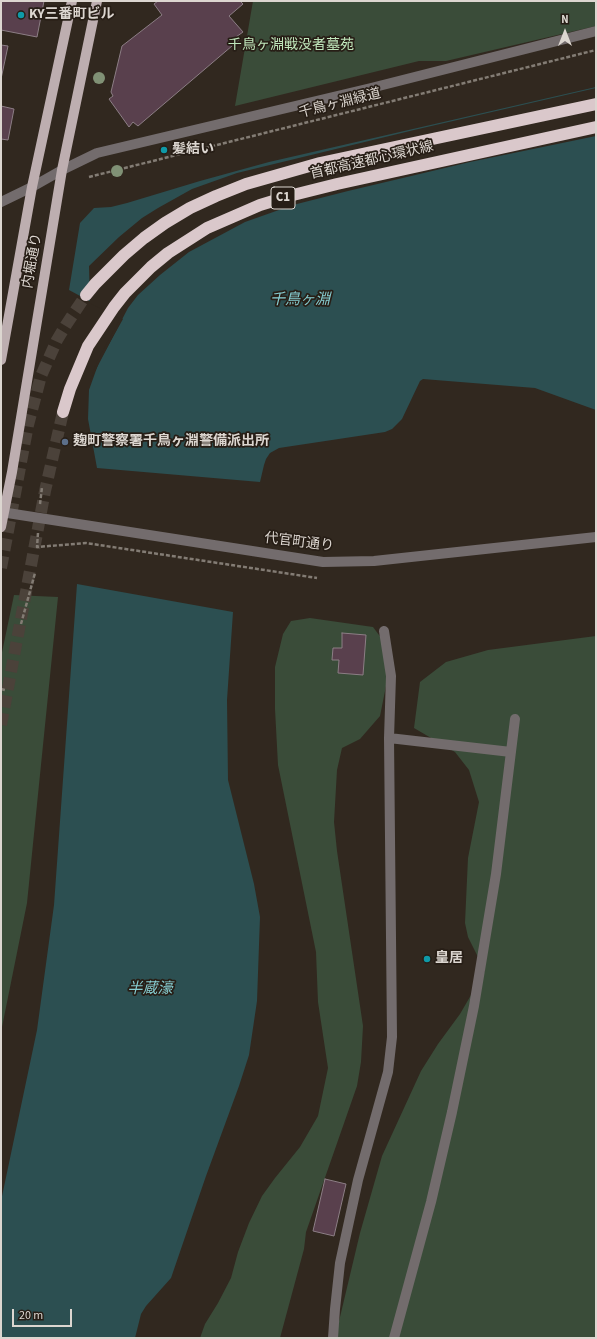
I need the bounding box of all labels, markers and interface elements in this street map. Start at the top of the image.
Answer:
place label: KY三番町ビル [29,7,115,23]
marker: KY三番町ビル [16,10,26,20]
north arrow [545,12,585,52]
text: N [561,12,569,27]
park label: 千鳥ヶ淵戦没者墓苑 [228,38,354,54]
street label: 千鳥ヶ淵緑道 [297,86,383,122]
street label: 首都高速都心環状線 [309,139,435,183]
place label: 髪結い [172,142,214,158]
marker: 髪結い [159,145,169,155]
road number: C1 [271,187,295,209]
street label: 内堀通り [20,232,46,290]
water label: 千鳥ヶ淵 [270,292,330,310]
place label: 麹町警察署千鳥ヶ淵警備派出所 [73,434,269,450]
marker: 麹町警察署千鳥ヶ淵警備派出所 [60,437,70,447]
street label: 代官町通り [263,530,335,556]
place label: 皇居 [435,951,463,967]
marker: 皇居 [422,954,432,964]
water label: 半蔵濠 [128,981,172,999]
scale bar [14,1301,74,1327]
text: 20 m [19,1307,43,1324]

